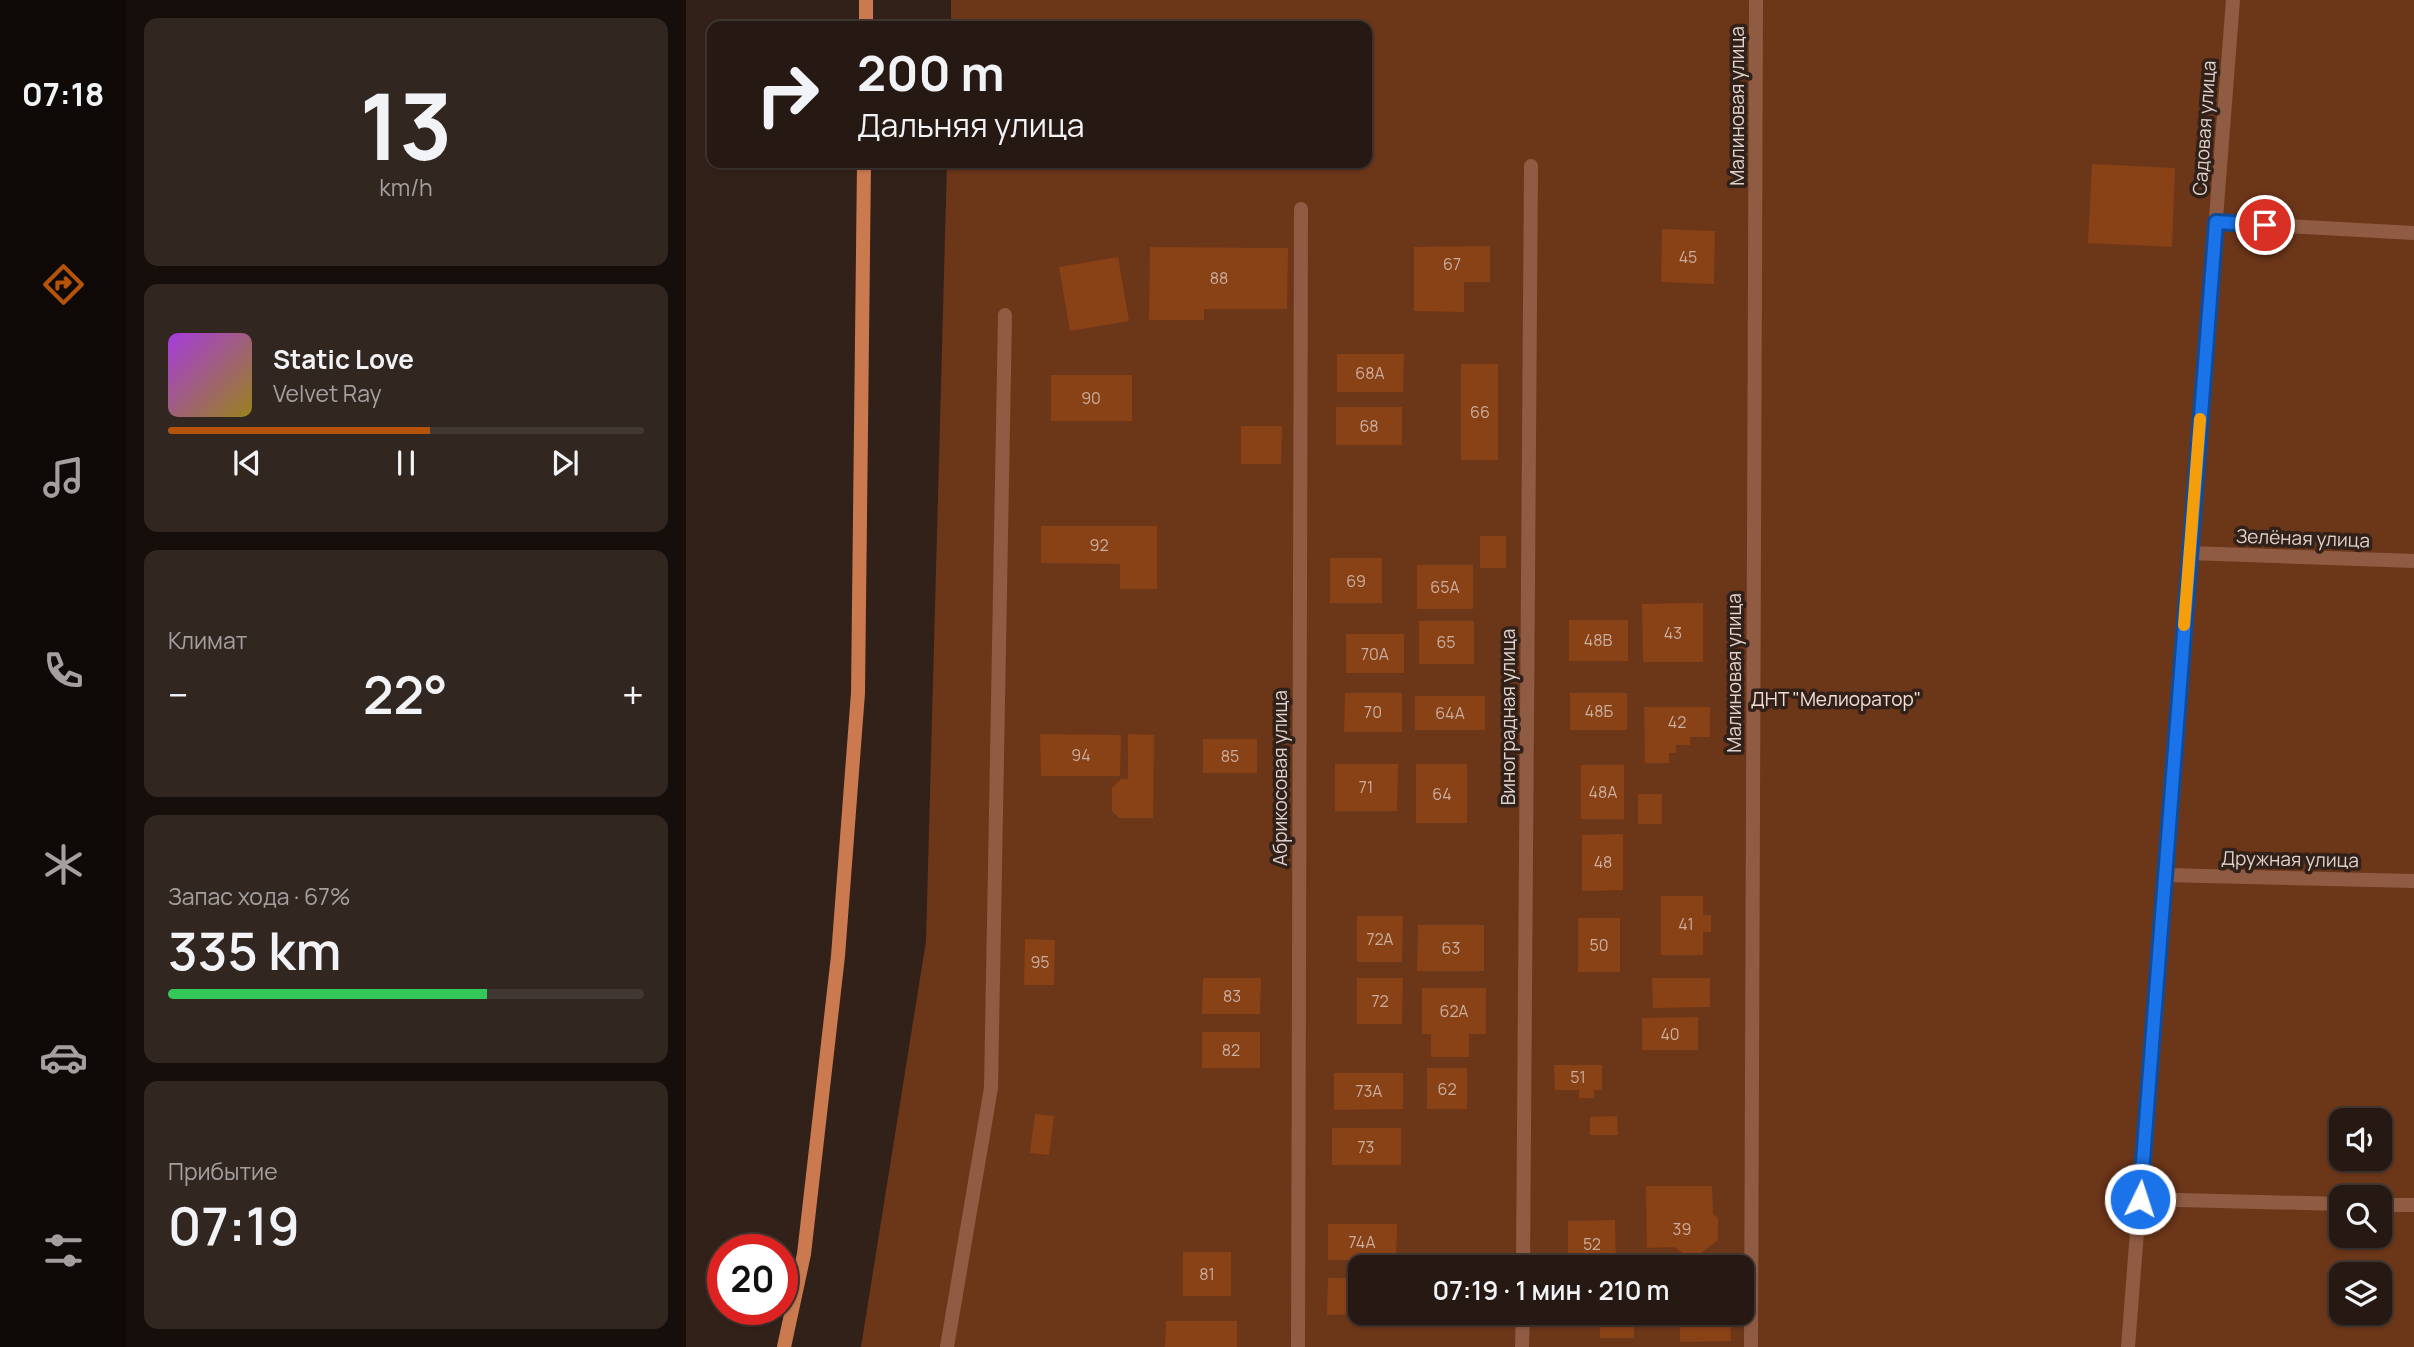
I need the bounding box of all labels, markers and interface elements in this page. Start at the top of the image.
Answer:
street label: Малиновая улица [1724,26,1750,186]
text: 200 m [857,39,1005,106]
icon: right [742,49,833,140]
street label: Садовая улица [2186,60,2222,196]
text: 13 [360,63,452,187]
text: 07:18 [22,72,104,116]
text: Дальняя улица [857,103,1085,147]
text: km/h [379,171,433,203]
pin [2235,195,2295,255]
icon: arrive [2246,206,2284,244]
house number: 45 [1679,246,1697,268]
house number: 67 [1443,253,1461,275]
icon: directions [39,260,88,309]
house number: 88 [1210,267,1228,289]
text: Static Love [273,341,414,377]
house number: 68А [1355,362,1385,384]
text: Velvet Ray [273,377,382,409]
house number: 90 [1081,387,1101,409]
house number: 66 [1470,401,1490,423]
house number: 68 [1359,415,1379,437]
icon: previous [228,444,266,482]
icon: pause [387,444,425,482]
icon: next [546,444,584,482]
icon: music [39,453,88,502]
street label: Зелёная улица [2235,523,2371,553]
house number: 92 [1089,534,1109,556]
house number: 69 [1346,570,1366,592]
house number: 65А [1430,576,1460,598]
street label: Малиновая улица [1721,593,1747,753]
house number: 43 [1664,622,1682,644]
text: Климат [168,624,247,656]
street label: Виноградная улица [1495,629,1521,805]
house number: 48В [1584,629,1612,651]
house number: 65 [1436,631,1456,653]
house number: 70А [1361,643,1389,665]
icon: phone [39,646,88,695]
text: 22° [363,659,448,730]
text: − [168,668,189,720]
text: + [622,668,644,720]
park label: ДНТ "Мелиоратор" [1751,686,1921,712]
street label: Абрикосовая улица [1267,690,1293,866]
house number: 48Б [1585,700,1614,722]
house number: 70 [1364,701,1382,723]
house number: 64А [1435,702,1465,724]
house number: 42 [1668,711,1686,733]
house number: 94 [1071,744,1091,766]
house number: 85 [1221,745,1239,767]
house number: 71 [1359,776,1373,798]
house number: 48А [1589,781,1617,803]
house number: 64 [1432,783,1452,805]
icon: climate [39,840,88,889]
street label: Дружная улица [2221,845,2359,873]
house number: 48 [1594,851,1612,873]
text: Запас хода · 67% [168,880,350,912]
house number: 41 [1678,913,1694,935]
text: 335 km [168,915,341,986]
house number: 72А [1367,928,1393,950]
house number: 50 [1590,934,1609,956]
house number: 63 [1442,937,1460,959]
house number: 95 [1030,951,1050,973]
house number: 83 [1223,985,1241,1007]
house number: 72 [1371,990,1389,1012]
house number: 62А [1440,1000,1468,1022]
house number: 40 [1660,1023,1680,1045]
icon: car [39,1033,88,1082]
house number: 82 [1222,1039,1240,1061]
house number: 51 [1570,1066,1586,1088]
house number: 62 [1437,1078,1457,1100]
house number: 73А [1355,1080,1383,1102]
map controls [2329,1108,2392,1325]
button: sound [2329,1108,2392,1171]
house number: 73 [1358,1136,1374,1158]
text: Прибытие [168,1155,278,1187]
position arrow [2103,1162,2177,1236]
button: search [2329,1185,2392,1248]
text: 07:19 [168,1190,300,1261]
house number: 39 [1673,1218,1691,1240]
icon: filters [39,1226,88,1275]
house number: 74А [1348,1231,1376,1253]
house number: 52 [1583,1233,1601,1255]
speed limit sign: 20 [707,1234,798,1325]
button: layers [2329,1262,2392,1325]
house number: 81 [1199,1263,1215,1285]
text: 07:19 · 1 мин · 210 m [1432,1272,1670,1308]

